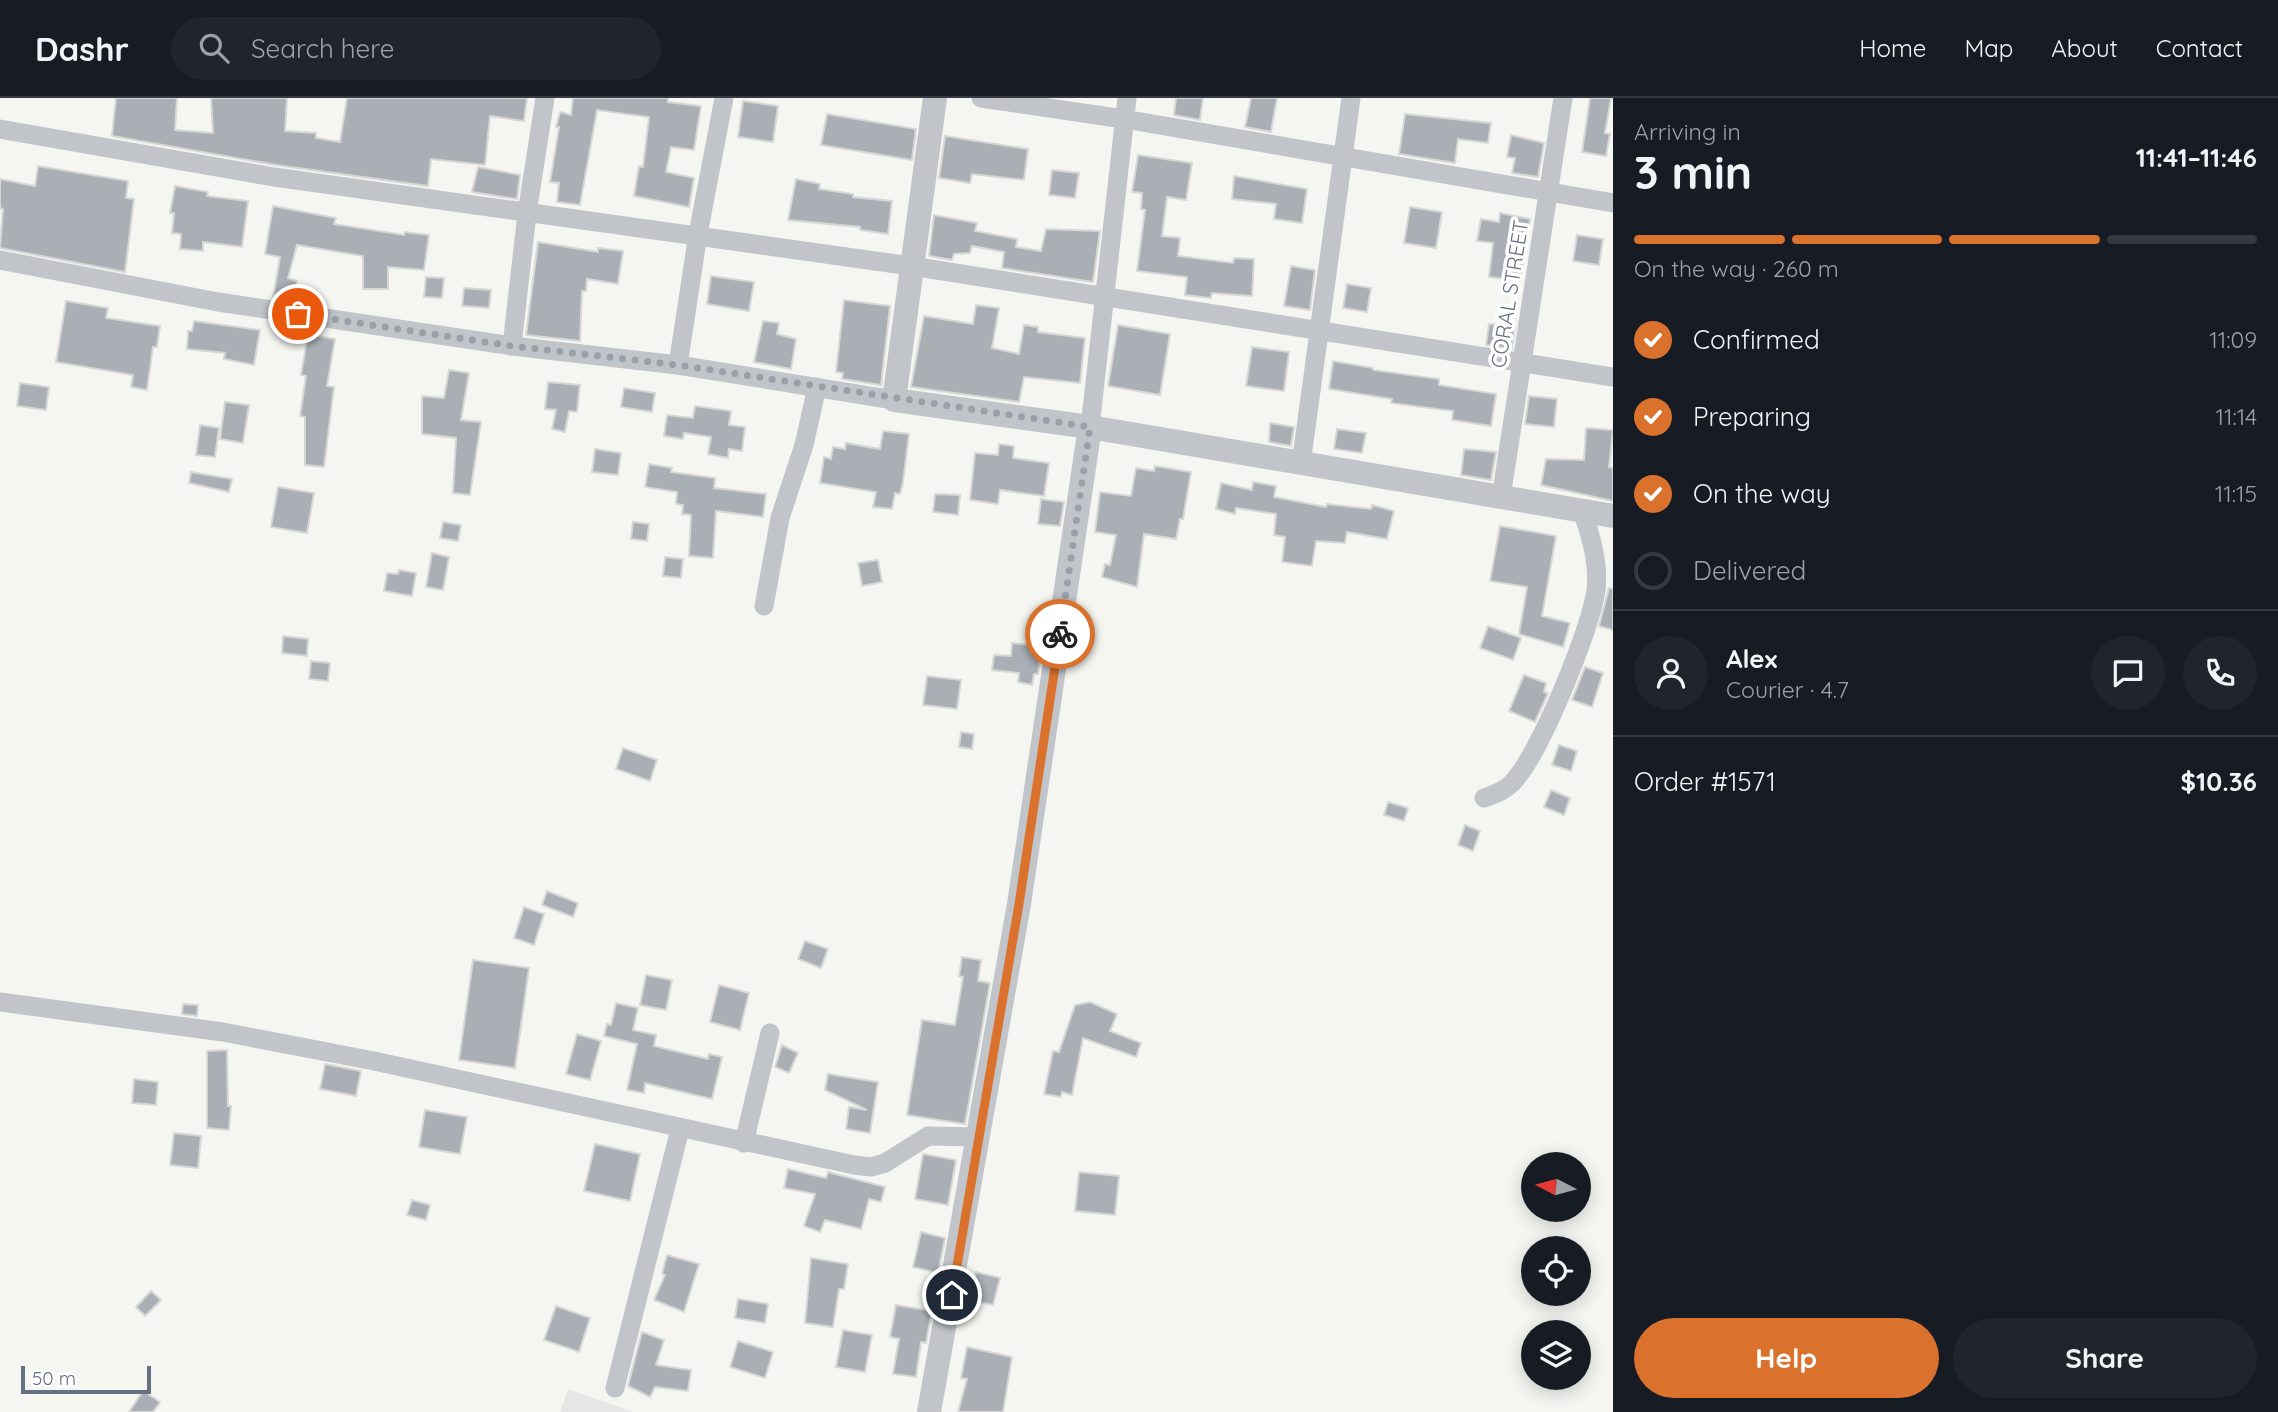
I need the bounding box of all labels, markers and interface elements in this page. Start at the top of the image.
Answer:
search box [171,17,661,80]
text: Dashr [35,28,129,69]
icon: search [195,29,233,67]
text: Search here [251,32,394,65]
text: Home [1859,33,1926,63]
text: Map [1964,33,2013,63]
text: About [2051,33,2118,63]
text: Contact [2156,33,2243,63]
text: Arriving in [1634,117,1741,146]
text: 11:41–11:46 [2136,141,2257,174]
text: 3 min [1634,143,1752,201]
street label: CORAL STREET [1484,218,1534,370]
text: On the way · 260 m [1634,254,1839,283]
pin [268,284,328,344]
icon: bag [279,295,317,333]
icon: check [1634,321,1672,359]
text: Confirmed [1693,323,1820,356]
text: 11:09 [2209,325,2257,354]
icon: check [1634,398,1672,436]
text: Preparing [1693,400,1811,433]
text: 11:14 [2215,402,2257,431]
icon: check [1634,475,1672,513]
text: On the way [1693,477,1831,510]
text: 11:15 [2215,479,2257,508]
text: Delivered [1693,554,1806,587]
courier [1025,599,1095,669]
icon: bike [1041,615,1079,653]
button: person [1634,636,1708,710]
button: chat [2091,636,2165,710]
button: phone [2183,636,2257,710]
text: Alex [1726,642,1777,675]
text: Courier · 4.7 [1726,675,1849,704]
text: Order #1571 [1634,765,1776,798]
text: $10.36 [2181,765,2257,798]
north arrow [1521,1152,1591,1222]
map controls [1521,1152,1591,1390]
button: locate [1521,1236,1591,1306]
pin [922,1265,982,1325]
icon: home [933,1276,971,1314]
button: Help [1634,1318,1939,1398]
button: Share [1953,1318,2257,1398]
button: layers [1521,1320,1591,1390]
scale bar [21,1363,150,1395]
text: 50 m [32,1366,76,1390]

